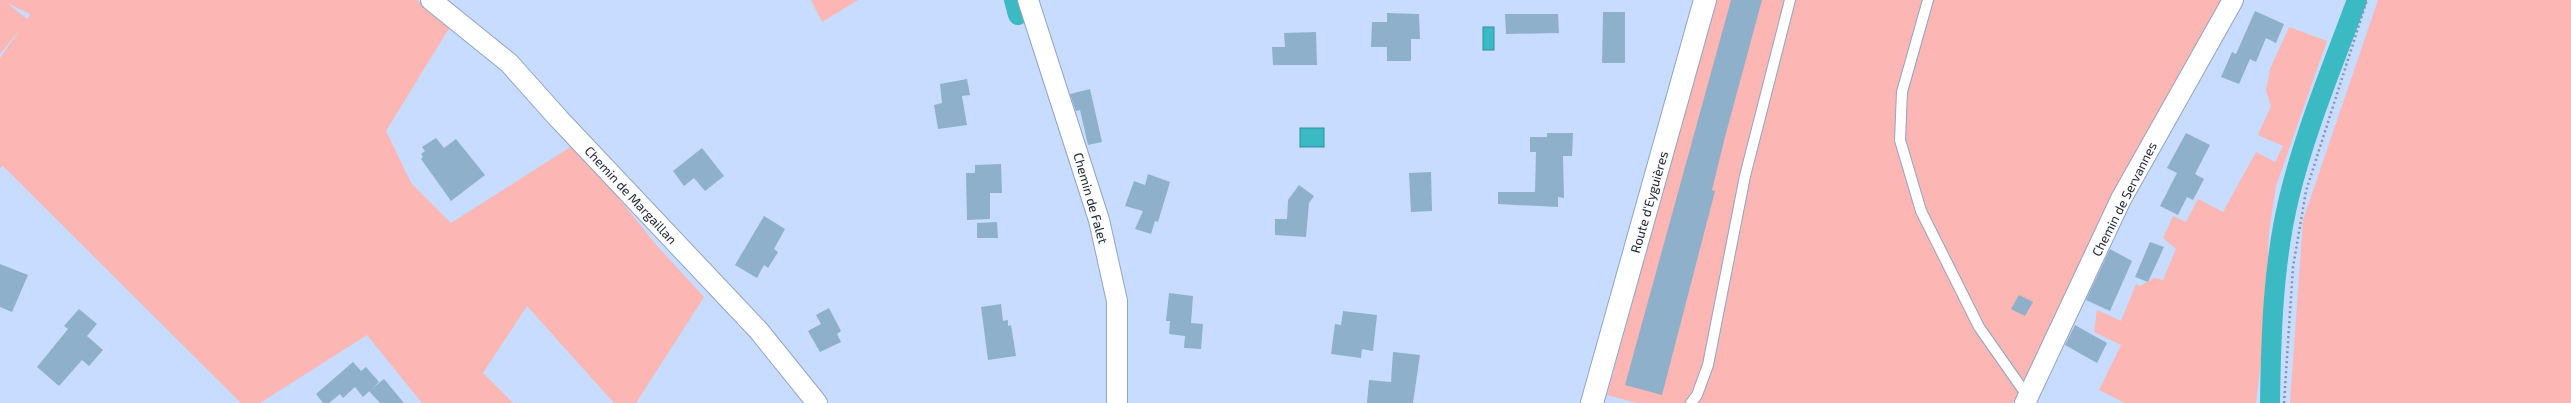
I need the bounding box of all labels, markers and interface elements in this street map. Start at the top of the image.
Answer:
street label: Chemin de Servannes [2088,139,2160,259]
street label: Chemin de Margaillan [582,143,680,247]
street label: Route d'Eyguières [1627,149,1671,255]
street label: Chemin de Falet [1070,151,1112,245]

